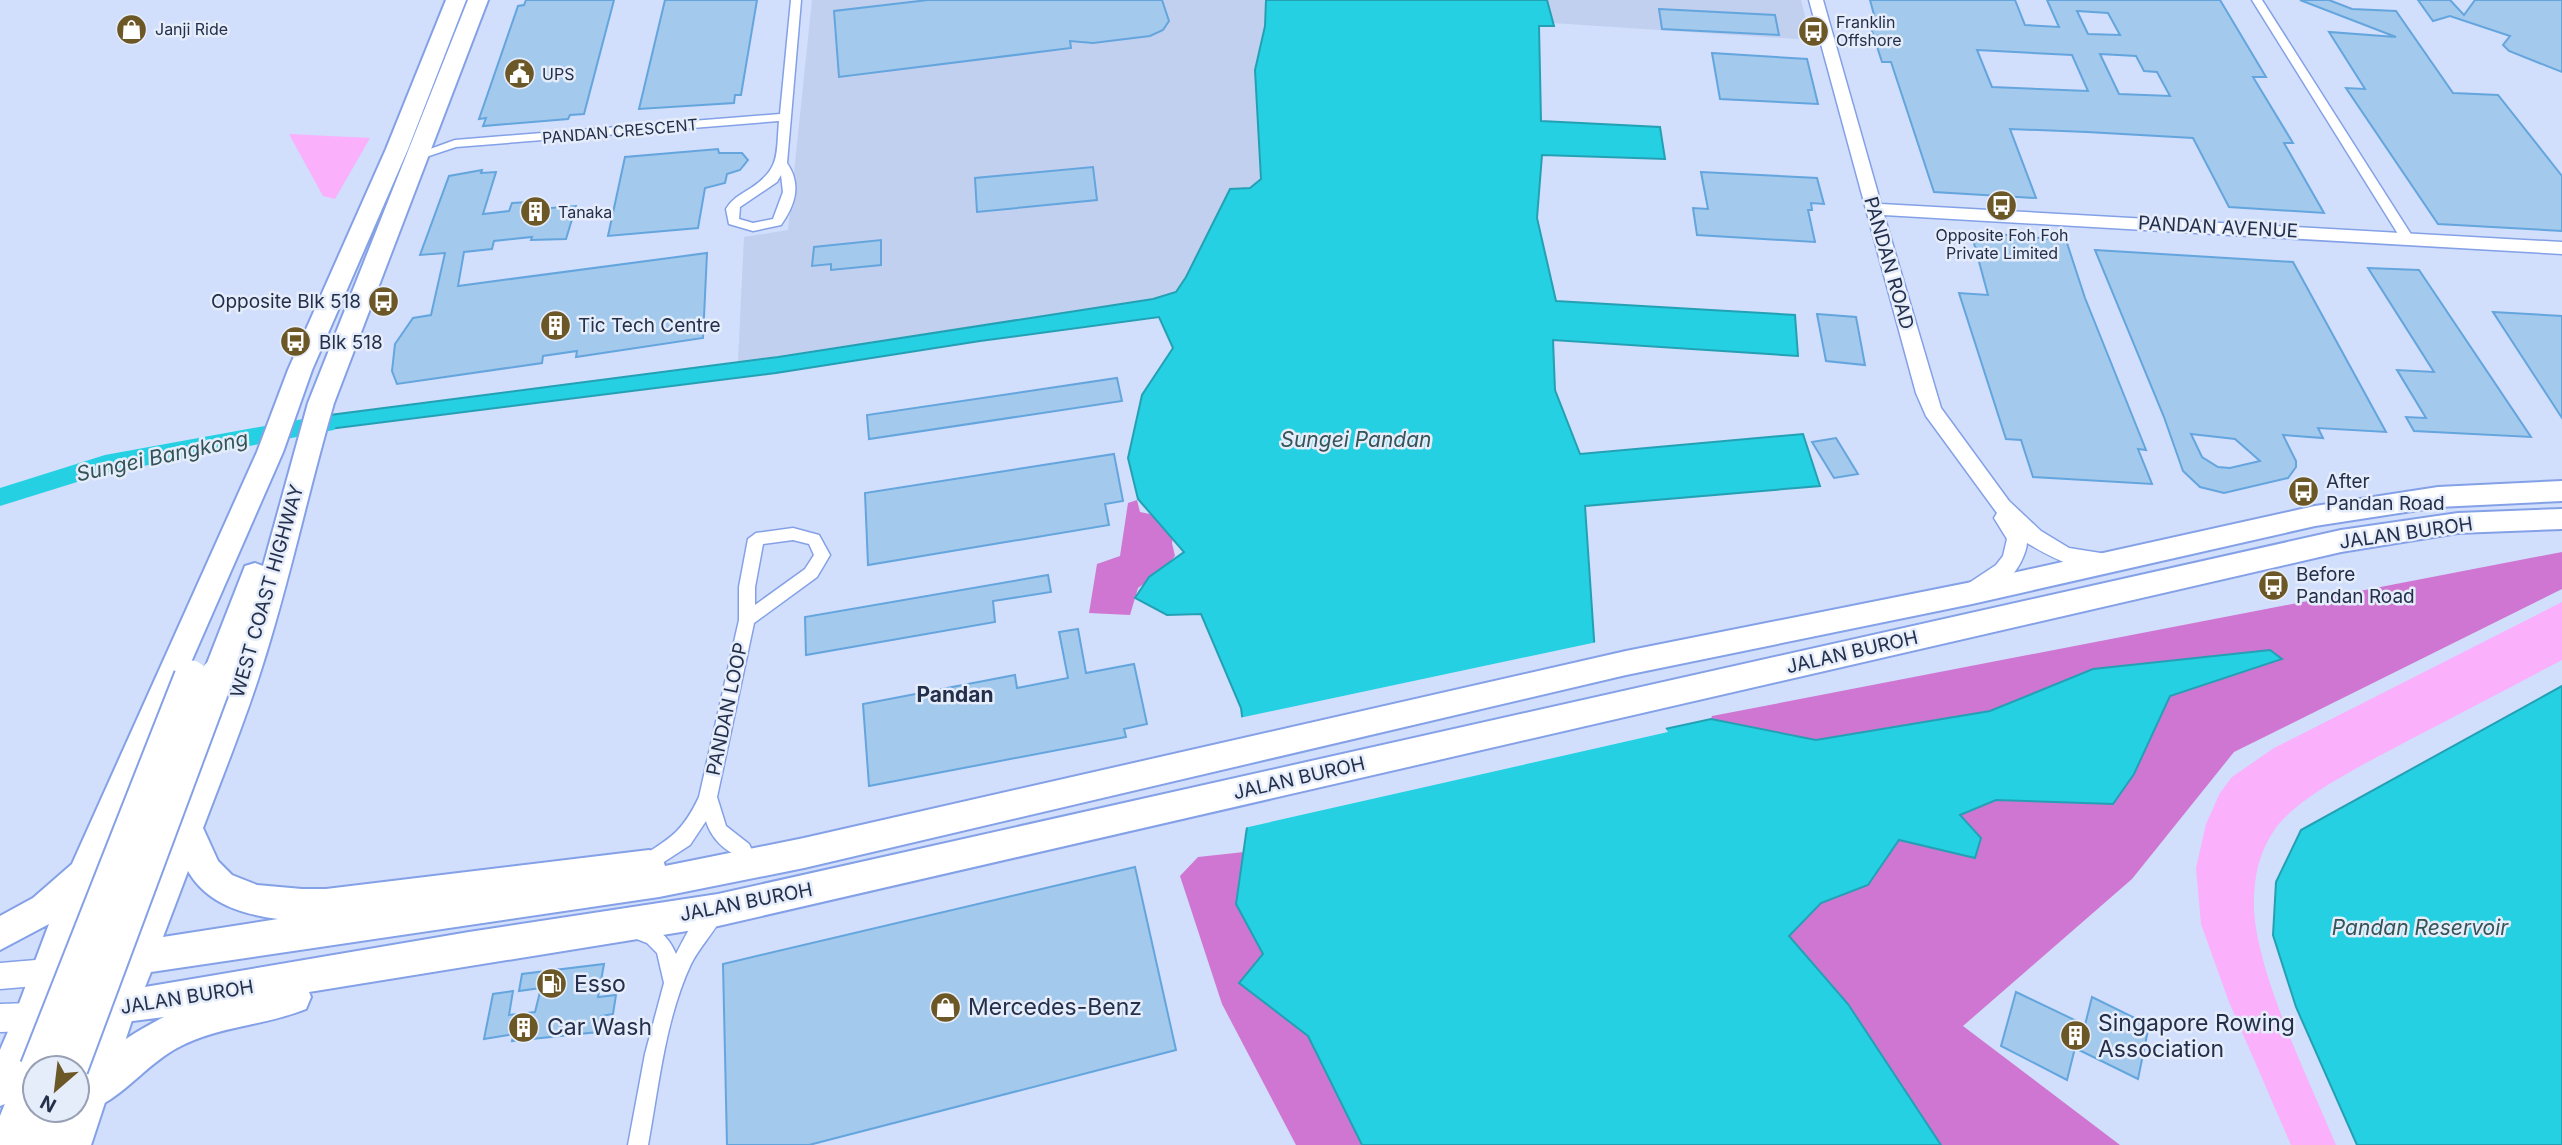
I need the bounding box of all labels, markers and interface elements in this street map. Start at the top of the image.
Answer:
shop icon: Janji Ride [115,12,149,46]
place label: Franklin Offshore [1836,12,1902,50]
bus stop icon: Franklin Offshore [1796,14,1830,48]
place label: Janji Ride [155,19,228,39]
public building icon: UPS [502,57,536,91]
place label: UPS [542,64,574,84]
street label: PANDAN CRESCENT [541,114,699,148]
bus stop icon: Opposite Foh Foh Private Limited [1985,189,2019,223]
street label: PANDAN ROAD [1859,194,1919,332]
building icon: Tanaka [518,195,552,229]
place label: Tanaka [558,202,612,222]
street label: PANDAN AVENUE [2137,211,2299,243]
place label: Opposite Foh Foh Private Limited [1936,225,2068,263]
bus stop icon: Opposite Blk 518 [367,284,401,318]
place label: Opposite Blk 518 [211,290,361,313]
building icon: Tic Tech Centre [538,308,572,342]
place label: Tic Tech Centre [578,314,721,337]
bus stop icon: Blk 518 [279,325,313,359]
place label: Blk 518 [319,331,383,354]
water label: Sungei Bangkong [74,426,250,486]
water label: Sungei Pandan [1280,427,1432,452]
place label: After Pandan Road [2326,470,2445,515]
bus stop icon: After Pandan Road [2286,475,2320,509]
street label: WEST COAST HIGHWAY [226,482,308,700]
street label: JALAN BUROH [2338,512,2474,554]
place label: Before Pandan Road [2296,563,2415,608]
bus stop icon: Before Pandan Road [2256,568,2290,602]
street label: JALAN BUROH [1784,626,1920,678]
street label: PANDAN LOOP [702,640,752,778]
district label: Pandan [916,682,994,707]
street label: JALAN BUROH [1231,752,1367,804]
street label: JALAN BUROH [678,878,814,926]
water label: Pandan Reservoir [2332,915,2509,940]
fuel station icon: Esso [534,967,568,1001]
place label: Esso [574,970,626,998]
street label: JALAN BUROH [119,975,255,1019]
shop icon: Mercedes-Benz [928,990,962,1024]
place label: Mercedes-Benz [968,993,1142,1021]
place label: Singapore Rowing Association [2098,1009,2295,1063]
building icon: Car Wash [507,1010,541,1044]
place label: Car Wash [547,1013,652,1041]
building icon: Singapore Rowing Association [2058,1019,2092,1053]
north arrow [21,1054,91,1124]
text: N [36,1090,60,1117]

